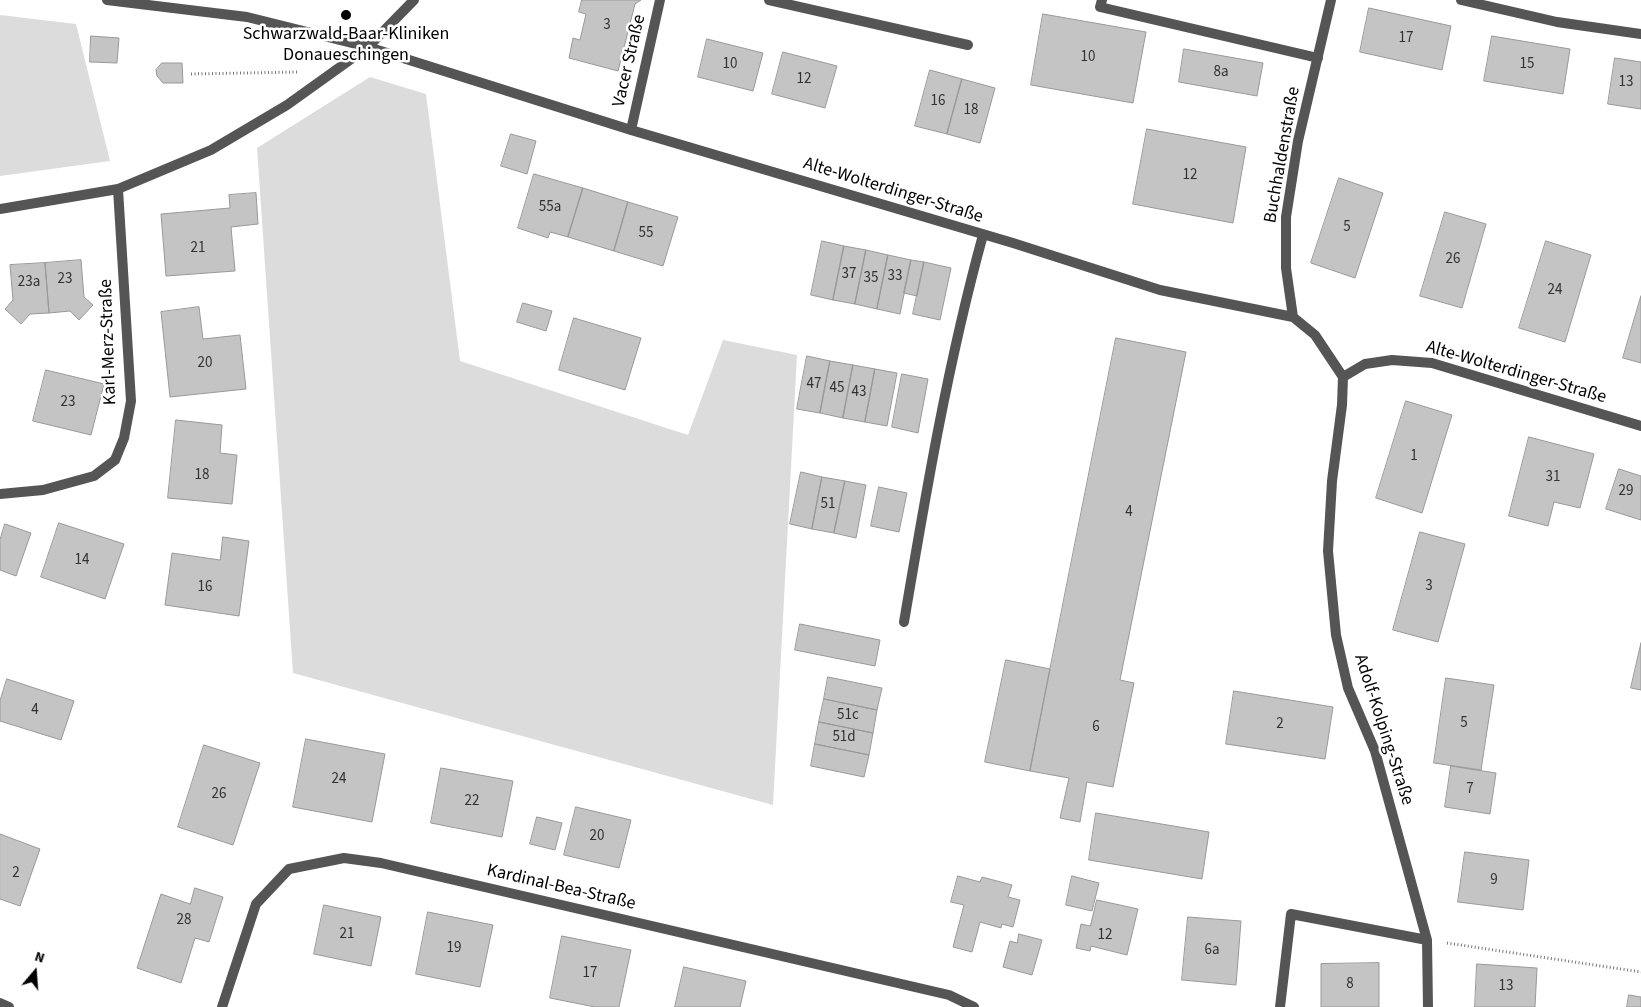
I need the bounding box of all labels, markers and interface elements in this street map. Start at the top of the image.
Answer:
marker: Schwarzwald-Baar-Kliniken Donaueschingen [339,8,353,22]
street label: Vacer Straße [609,13,651,109]
house number: 3 [603,17,611,35]
place label: Schwarzwald-Baar-Kliniken Donaueschingen [243,24,449,66]
house number: 17 [1399,30,1413,48]
house number: 10 [1081,49,1095,67]
house number: 10 [723,56,737,74]
house number: 15 [1520,56,1534,74]
house number: 8a [1213,64,1229,82]
house number: 12 [797,71,811,89]
house number: 13 [1619,74,1633,92]
street label: Buchhaldenstraße [1260,85,1306,225]
house number: 16 [931,93,945,111]
house number: 18 [964,102,978,120]
street label: Alte-Wolterdinger-Straße [801,153,985,229]
house number: 12 [1183,167,1197,185]
house number: 55a [539,199,561,217]
house number: 5 [1343,219,1351,237]
house number: 55 [639,225,653,243]
house number: 21 [191,240,205,258]
house number: 26 [1446,251,1460,269]
house number: 37 [842,266,856,284]
house number: 33 [888,268,902,286]
house number: 35 [864,270,878,288]
house number: 23 [58,271,72,289]
house number: 23a [18,274,40,292]
street label: Karl-Merz-Straße [96,279,122,405]
house number: 24 [1548,282,1562,300]
street label: Alte-Wolterdinger-Straße [1423,337,1609,409]
house number: 20 [198,355,212,373]
house number: 47 [807,376,821,394]
house number: 45 [830,380,844,398]
house number: 43 [852,384,866,402]
house number: 23 [61,394,75,412]
house number: 1 [1410,448,1418,466]
house number: 18 [195,467,209,485]
house number: 31 [1546,469,1560,487]
house number: 29 [1619,483,1633,501]
house number: 51 [821,496,835,514]
house number: 4 [1125,504,1133,522]
house number: 14 [75,552,89,570]
house number: 3 [1425,578,1433,596]
house number: 16 [198,579,212,597]
street label: Adolf-Kolping-Straße [1348,652,1418,808]
house number: 4 [31,702,39,720]
house number: 51c [837,707,859,725]
house number: 5 [1460,715,1468,733]
house number: 2 [1276,716,1284,734]
house number: 6 [1092,719,1100,737]
house number: 51d [832,729,856,747]
house number: 24 [332,771,346,789]
house number: 7 [1466,781,1474,799]
house number: 26 [212,786,226,804]
house number: 22 [465,793,479,811]
house number: 20 [590,828,604,846]
street label: Kardinal-Bea-Straße [484,860,638,916]
house number: 2 [12,865,20,883]
house number: 9 [1490,872,1498,890]
house number: 28 [177,912,191,930]
house number: 21 [340,926,354,944]
house number: 12 [1098,927,1112,945]
house number: 19 [447,940,461,958]
house number: 6a [1204,942,1220,960]
north arrow [10,947,60,997]
text: N [32,947,47,969]
house number: 17 [583,965,597,983]
house number: 8 [1346,976,1354,994]
house number: 13 [1499,978,1513,996]

